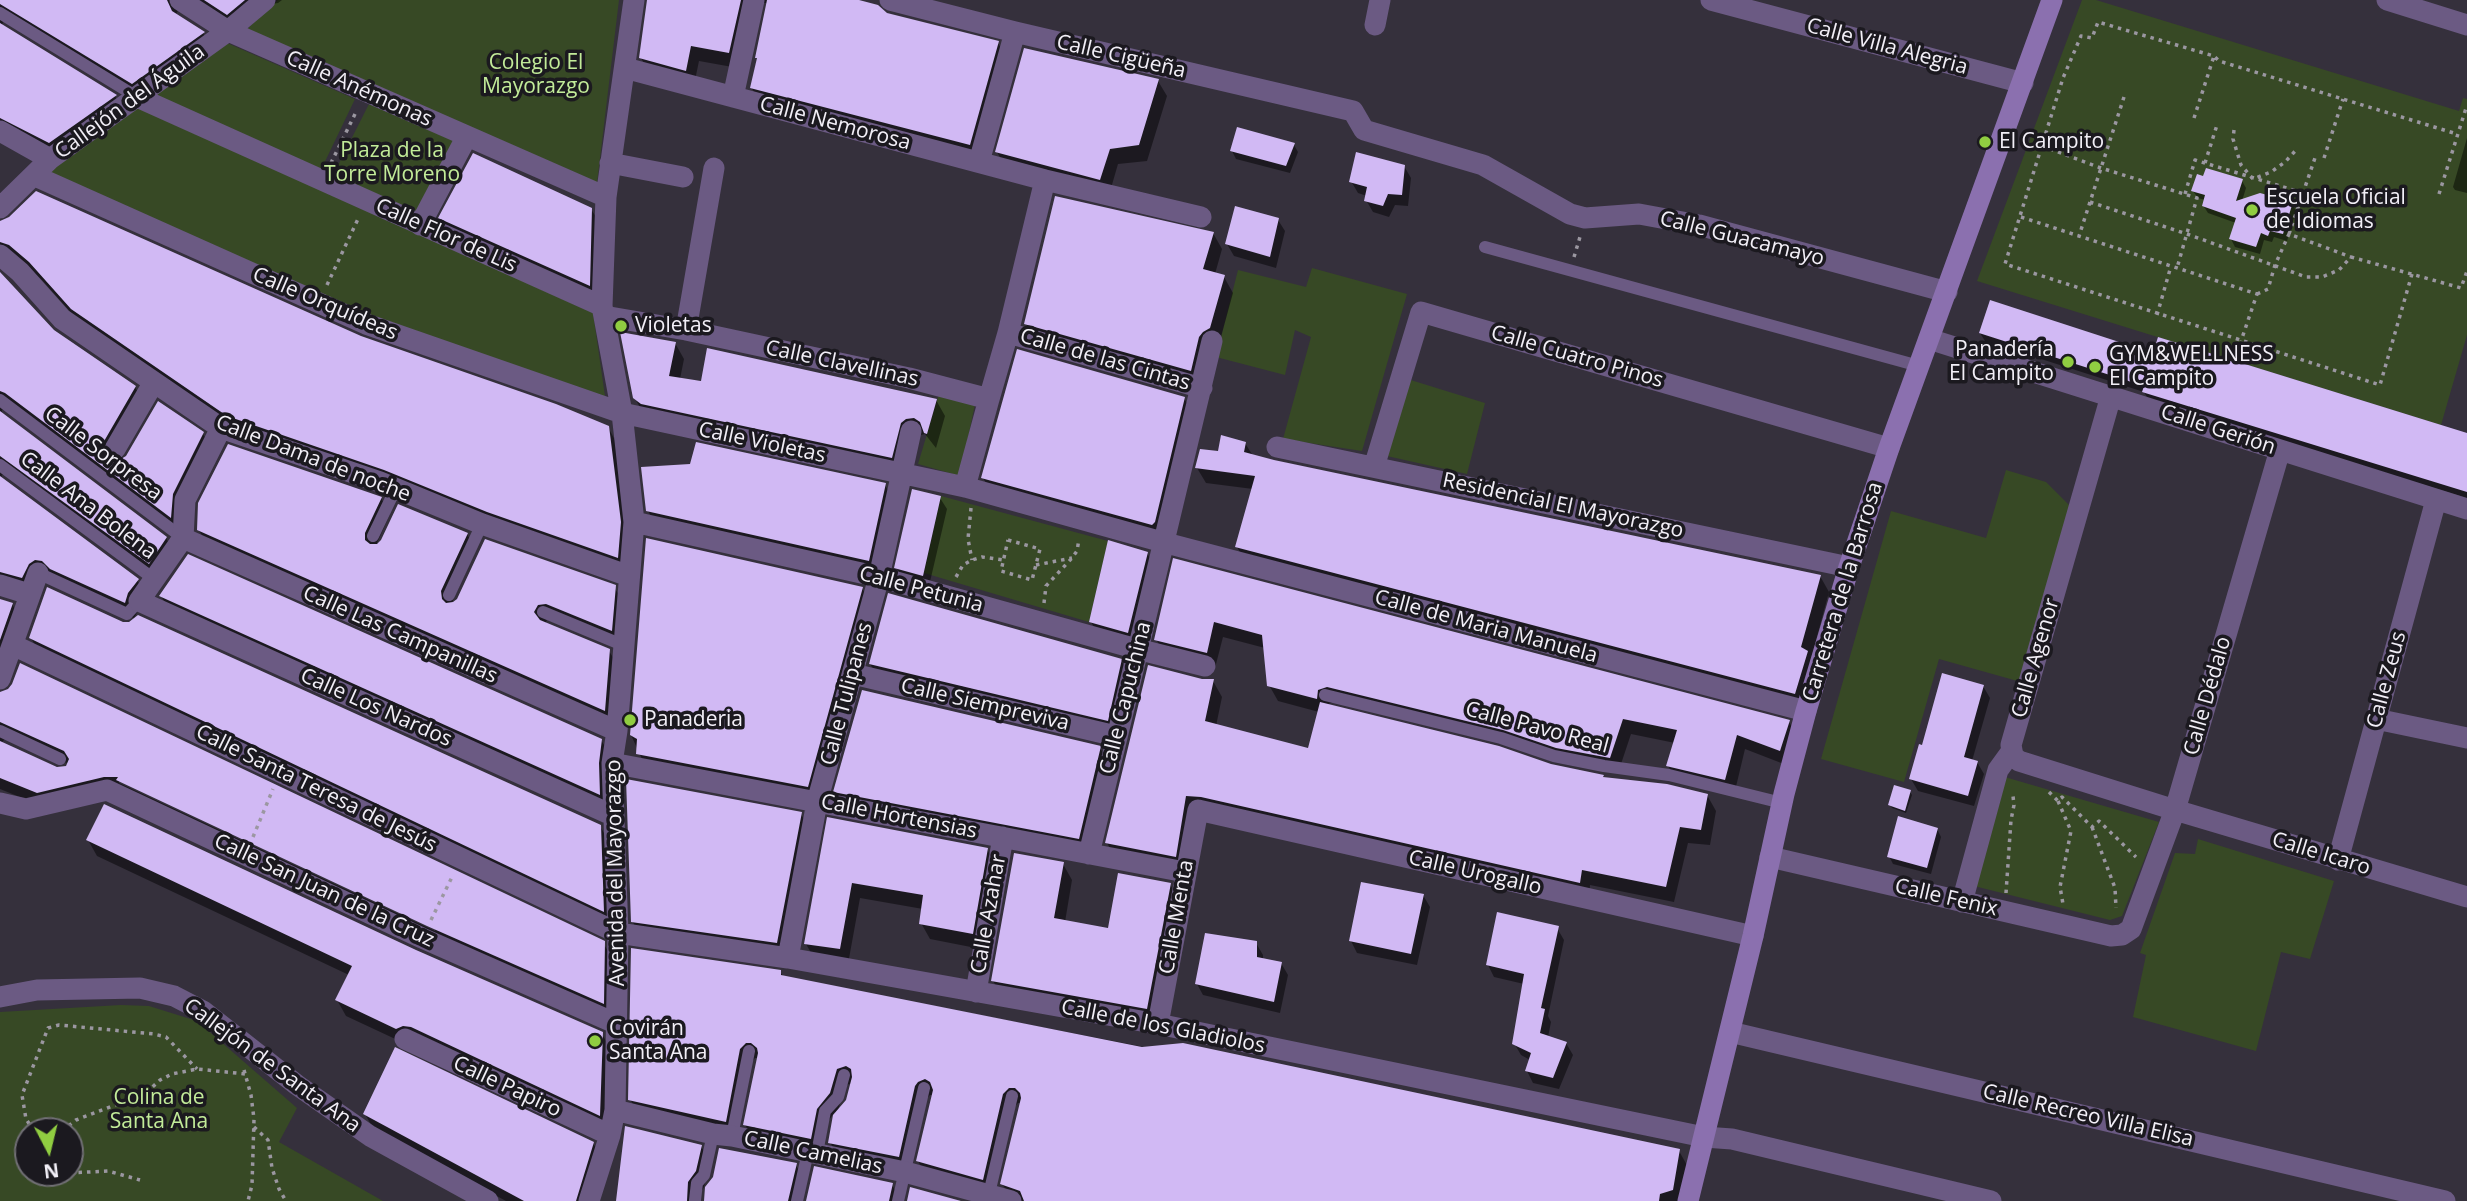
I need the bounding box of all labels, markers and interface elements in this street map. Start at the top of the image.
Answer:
street label: Calle Villa Alegria [1804,13,1970,81]
street label: Calle Cigüeña [1054,30,1188,84]
street label: Callejón del Águila [50,39,210,165]
street label: Calle Anémonas [282,45,436,133]
park label: Colegio El Mayorazgo [482,50,590,100]
street label: Calle Nemorosa [757,92,913,156]
place label: El Campito [1999,129,2104,155]
marker: El Campito [1977,134,1993,150]
park label: Plaza de la Torre Moreno [324,138,460,188]
place label: Escuela Oficial de Idiomas [2266,185,2406,235]
street label: Calle Flor de Lis [371,194,521,278]
marker: Escuela Oficial de Idiomas [2244,202,2260,218]
street label: Calle Guacamayo [1657,206,1827,272]
street label: Calle Orquídeas [249,262,401,346]
place label: Violetas [635,313,712,339]
marker: Violetas [613,318,629,334]
street label: Calle Cuatro Pinos [1488,320,1666,394]
street label: Calle de las Cintas [1017,324,1193,396]
street label: Calle Clavellinas [763,335,921,393]
place label: Panadería El Campito [1949,337,2054,387]
place label: GYM&WELLNESS El Campito [2109,342,2274,392]
marker: Panadería El Campito [2060,354,2076,370]
marker: GYM&WELLNESS El Campito [2087,359,2103,375]
street label: Calle Gerión [2157,400,2279,460]
street label: Calle Sorpresa [39,402,167,506]
street label: Calle Dama de noche [212,410,414,508]
street label: Calle Violetas [696,417,828,469]
street label: Calle Ana Bolena [15,447,161,565]
street label: Residencial El Mayorazgo [1440,468,1686,544]
street label: Carretera de la Barrosa [1798,479,1888,705]
street label: Calle Petunia [856,561,986,619]
street label: Calle Las Campanillas [299,581,501,689]
street label: Calle de Maria Manuela [1372,585,1600,669]
street label: Calle Agenor [2007,595,2065,721]
street label: Calle Capuchina [1095,619,1157,777]
street label: Calle Tulipanes [816,620,878,768]
street label: Calle Zeus [2362,629,2412,731]
street label: Calle Dédalo [2179,634,2237,758]
street label: Calle Los Nardos [296,663,456,753]
street label: Calle Siempreviva [898,673,1072,737]
street label: Calle Pavo Real [1463,697,1611,759]
place label: Panaderia [644,707,743,733]
marker: Panaderia [622,712,638,728]
street label: Calle Santa Teresa de Jesús [192,720,440,858]
street label: Avenida del Mayorazgo [601,759,631,987]
street label: Calle Hortensias [819,790,979,844]
street label: Calle Icaro [2269,827,2373,881]
street label: Calle San Juan de la Cruz [210,829,438,953]
street label: Calle Urogallo [1406,845,1544,901]
street label: Calle Azahar [966,852,1012,976]
street label: Calle Menta [1155,858,1199,976]
street label: Calle Fenix [1892,874,2000,922]
street label: Callejón de Santa Ana [179,993,365,1139]
street label: Calle de los Gladiolos [1059,995,1267,1059]
place label: Covirán Santa Ana [609,1016,707,1066]
marker: Covirán Santa Ana [587,1033,603,1049]
street label: Calle Papiro [449,1051,565,1123]
street label: Calle Recreo Villa Elisa [1980,1079,2196,1153]
park label: Colina de Santa Ana [110,1085,208,1135]
north arrow [14,1117,84,1187]
street label: Calle Camelias [741,1126,885,1180]
text: N [42,1157,61,1185]

